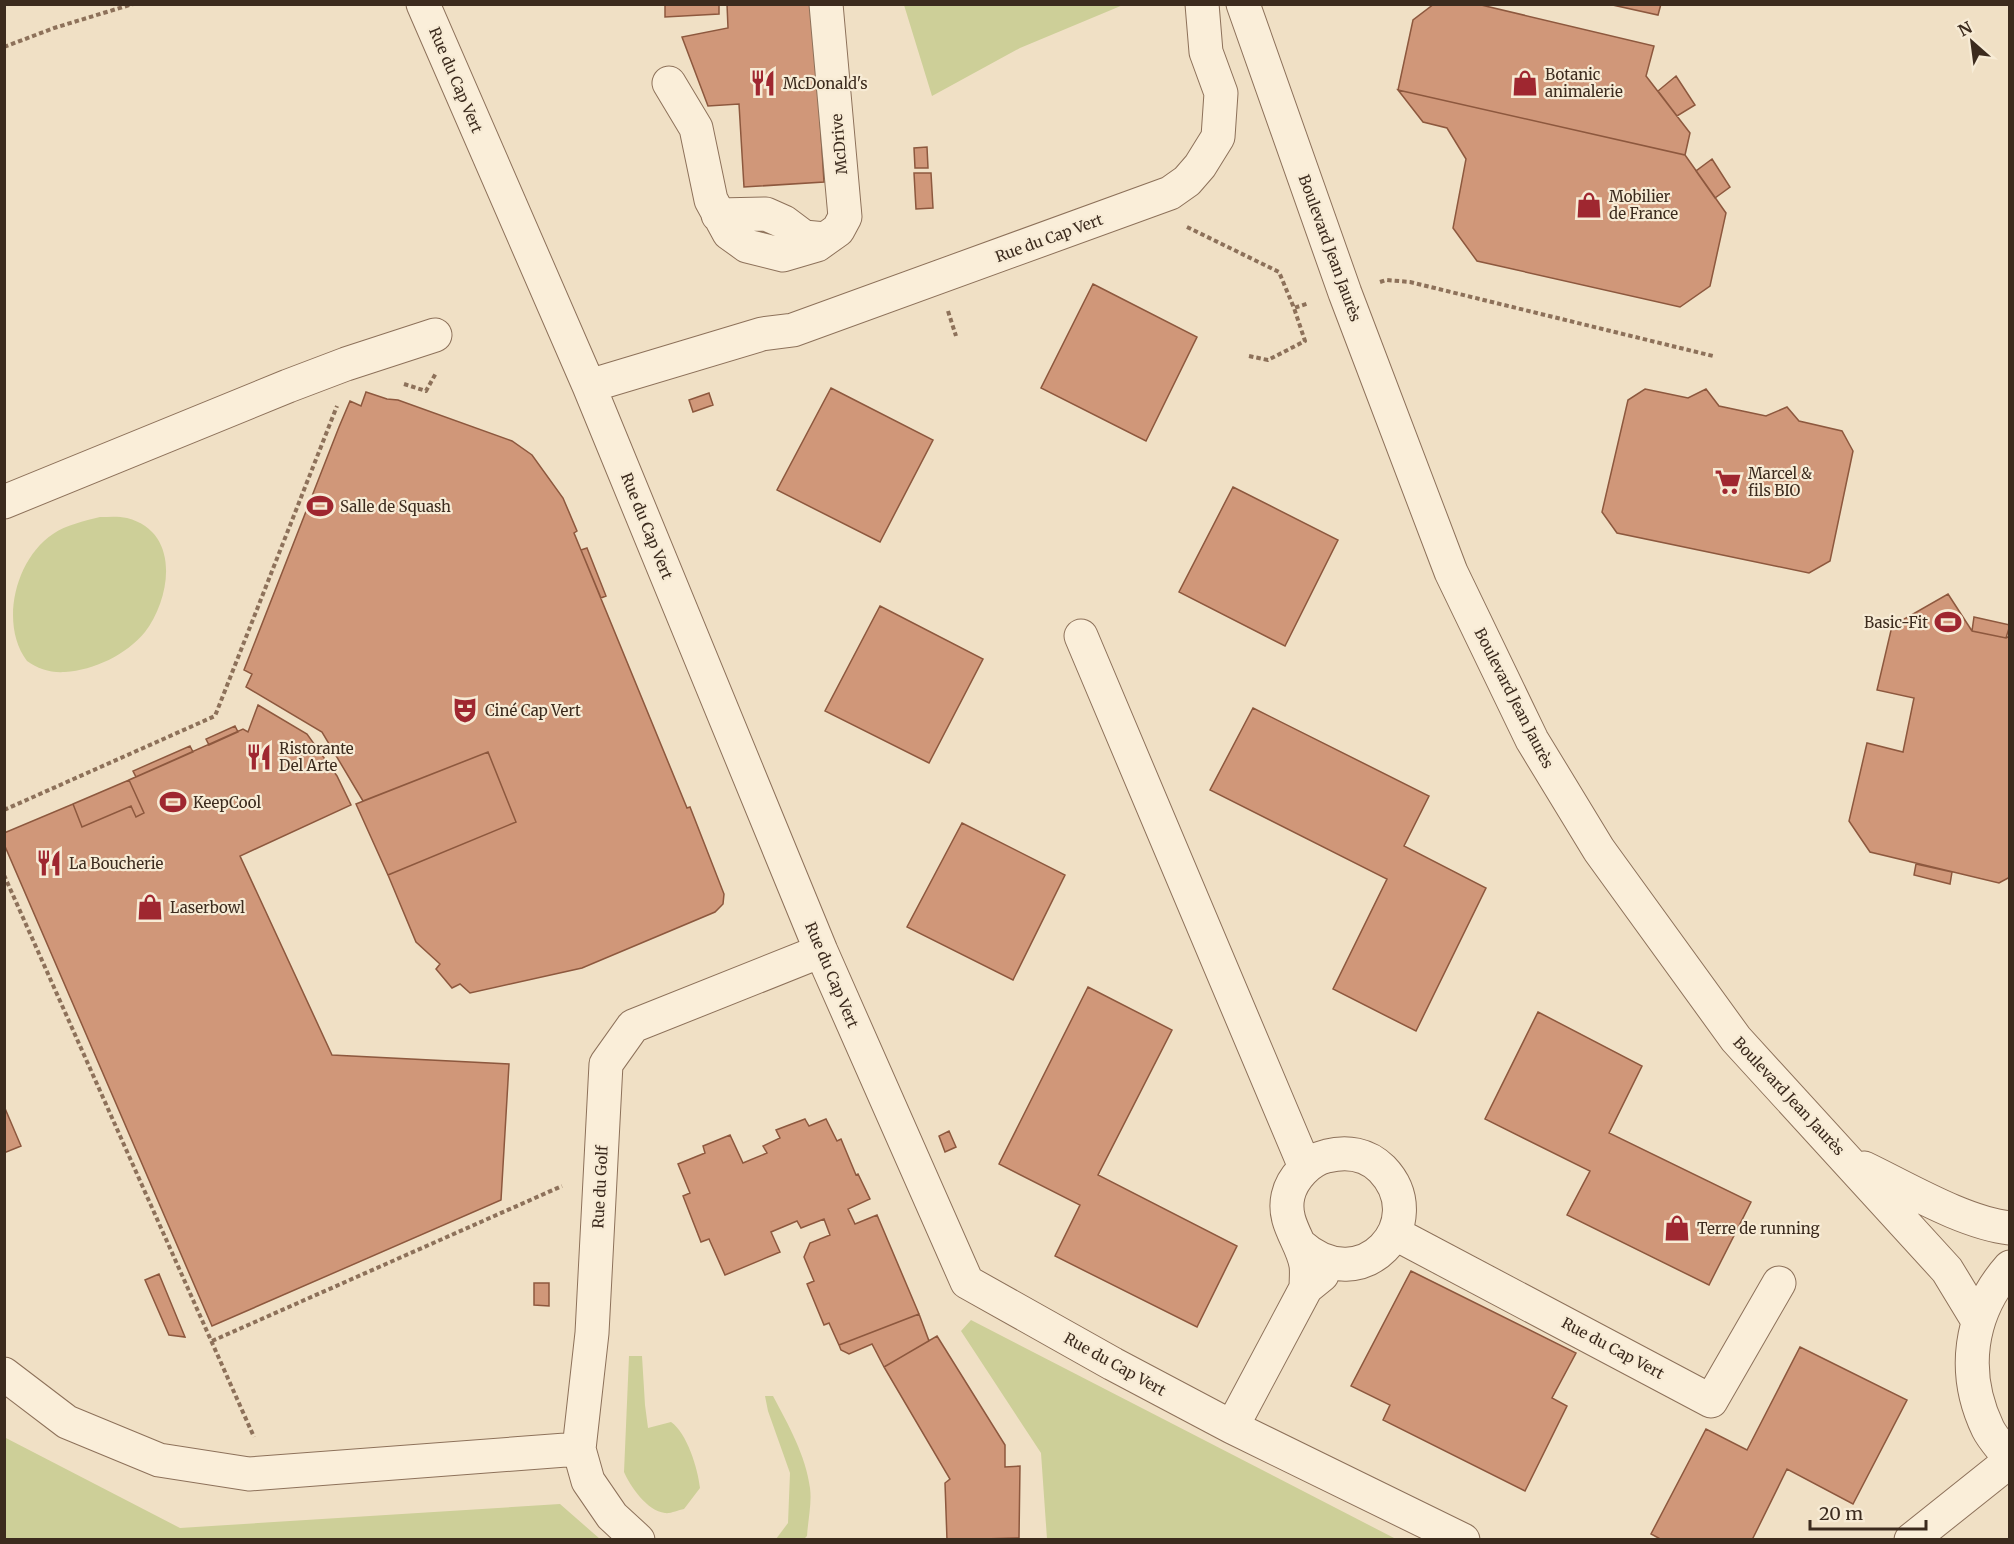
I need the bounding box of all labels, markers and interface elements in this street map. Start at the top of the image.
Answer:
north arrow [1942,12,2002,72]
text: N [1955,17,1976,41]
street label: Rue du Cap Vert [425,24,487,136]
place label: Botanic animalerie [1545,65,1623,101]
restaurant icon: McDonald's [748,68,778,98]
shop icon: Botanic animalerie [1510,68,1540,98]
place label: McDonald's [783,74,868,93]
street label: McDrive [827,113,851,175]
street label: Boulevard Jean Jaurès [1295,172,1365,324]
place label: Mobilier de France [1609,187,1678,223]
shop icon: Mobilier de France [1574,190,1604,220]
street label: Rue du Cap Vert [993,210,1106,266]
place label: Marcel & fils BIO [1748,464,1813,500]
supermarket icon: Marcel & fils BIO [1713,467,1743,497]
street label: Rue du Cap Vert [617,470,677,582]
sports icon: Salle de Squash [305,491,335,521]
place label: Salle de Squash [340,497,451,516]
sports icon: Basic-Fit [1933,607,1963,637]
place label: Basic-Fit [1864,613,1928,632]
street label: Boulevard Jean Jaurès [1470,625,1558,771]
theatre icon: Ciné Cap Vert [450,695,480,725]
place label: Ciné Cap Vert [485,701,581,720]
place label: Ristorante Del Arte [279,739,354,775]
restaurant icon: Ristorante Del Arte [244,742,274,772]
sports icon: KeepCool [158,787,188,817]
place label: KeepCool [193,793,261,812]
restaurant icon: La Boucherie [34,848,64,878]
place label: La Boucherie [69,854,164,873]
shop icon: Laserbowl [135,892,165,922]
place label: Laserbowl [170,898,245,917]
street label: Rue du Cap Vert [801,919,863,1031]
street label: Boulevard Jean Jaurès [1729,1033,1849,1159]
street label: Rue du Golf [588,1144,612,1229]
shop icon: Terre de running [1662,1213,1692,1243]
place label: Terre de running [1697,1219,1820,1238]
street label: Rue du Cap Vert [1559,1313,1668,1383]
street label: Rue du Cap Vert [1061,1328,1169,1400]
scale bar [1810,1493,1926,1531]
text: 20 m [1819,1502,1863,1525]

